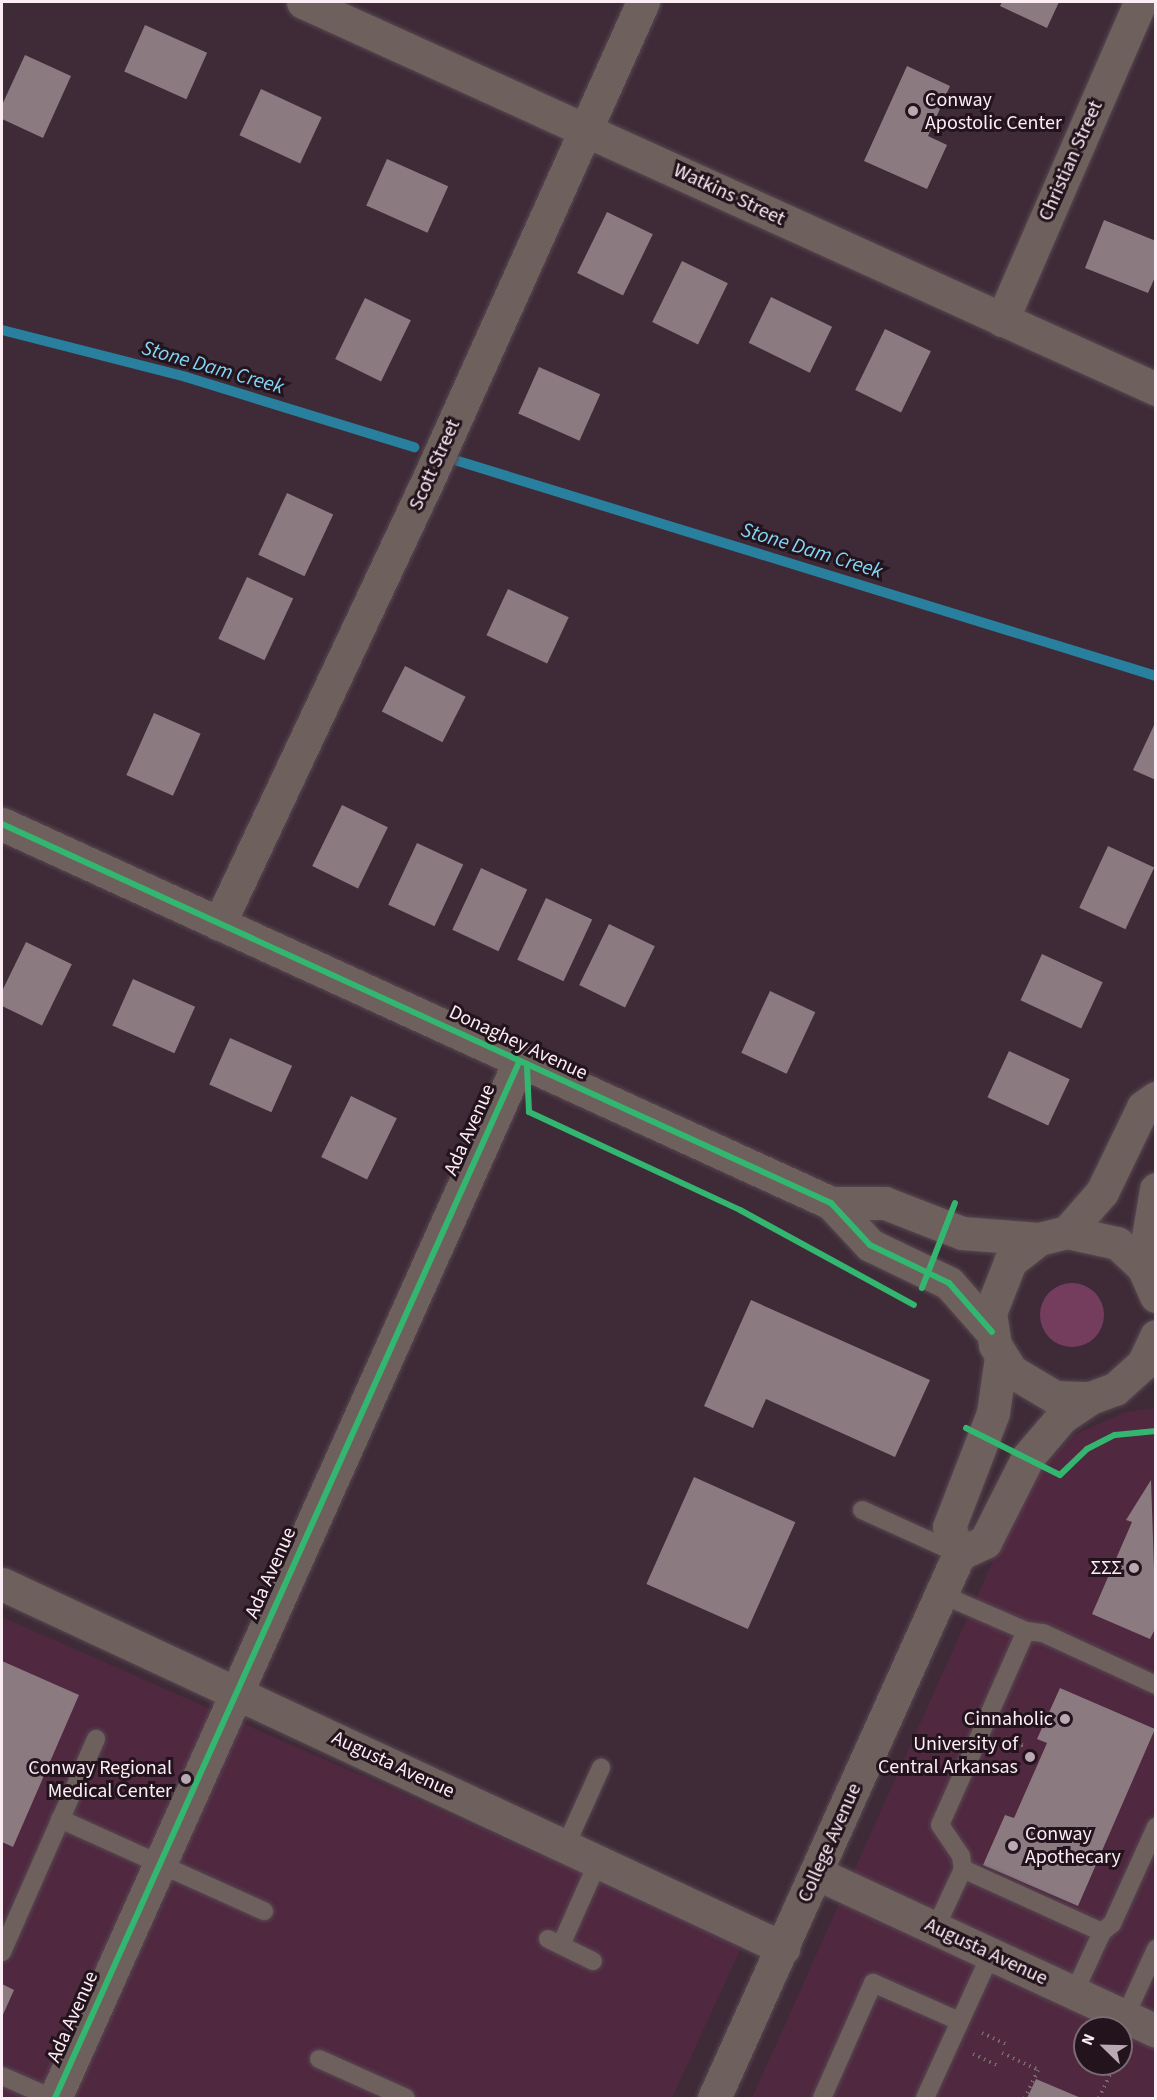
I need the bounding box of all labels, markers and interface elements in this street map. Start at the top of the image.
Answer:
place label: Conway Apostolic Center [925,88,1062,135]
street label: Christian Street [1034,97,1108,225]
marker: Conway Apostolic Center [906,104,920,118]
street label: Watkins Street [669,159,789,231]
water label: Stone Dam Creek [139,335,287,399]
street label: Scott Street [404,416,466,514]
water label: Stone Dam Creek [738,517,886,583]
street label: Donaghey Avenue [445,1000,591,1086]
street label: Ada Avenue [439,1081,501,1179]
street label: Ada Avenue [240,1524,302,1622]
place label: ΣΣΣ [1091,1556,1122,1580]
marker: ΣΣΣ [1127,1561,1141,1575]
place label: Cinnaholic [964,1707,1053,1731]
marker: Cinnaholic [1058,1712,1072,1726]
street label: Augusta Avenue [328,1726,458,1804]
place label: University of Central Arkansas [878,1733,1018,1780]
marker: University of Central Arkansas [1023,1750,1037,1764]
place label: Conway Regional Medical Center [28,1756,172,1803]
marker: Conway Regional Medical Center [177,1770,195,1788]
street label: College Avenue [793,1780,867,1906]
place label: Conway Apothecary [1025,1822,1121,1869]
marker: Conway Apothecary [1006,1839,1020,1853]
street label: Augusta Avenue [921,1913,1051,1991]
street label: Ada Avenue [42,1968,104,2066]
north arrow [1073,2016,1133,2076]
text: N [1076,2031,1100,2049]

